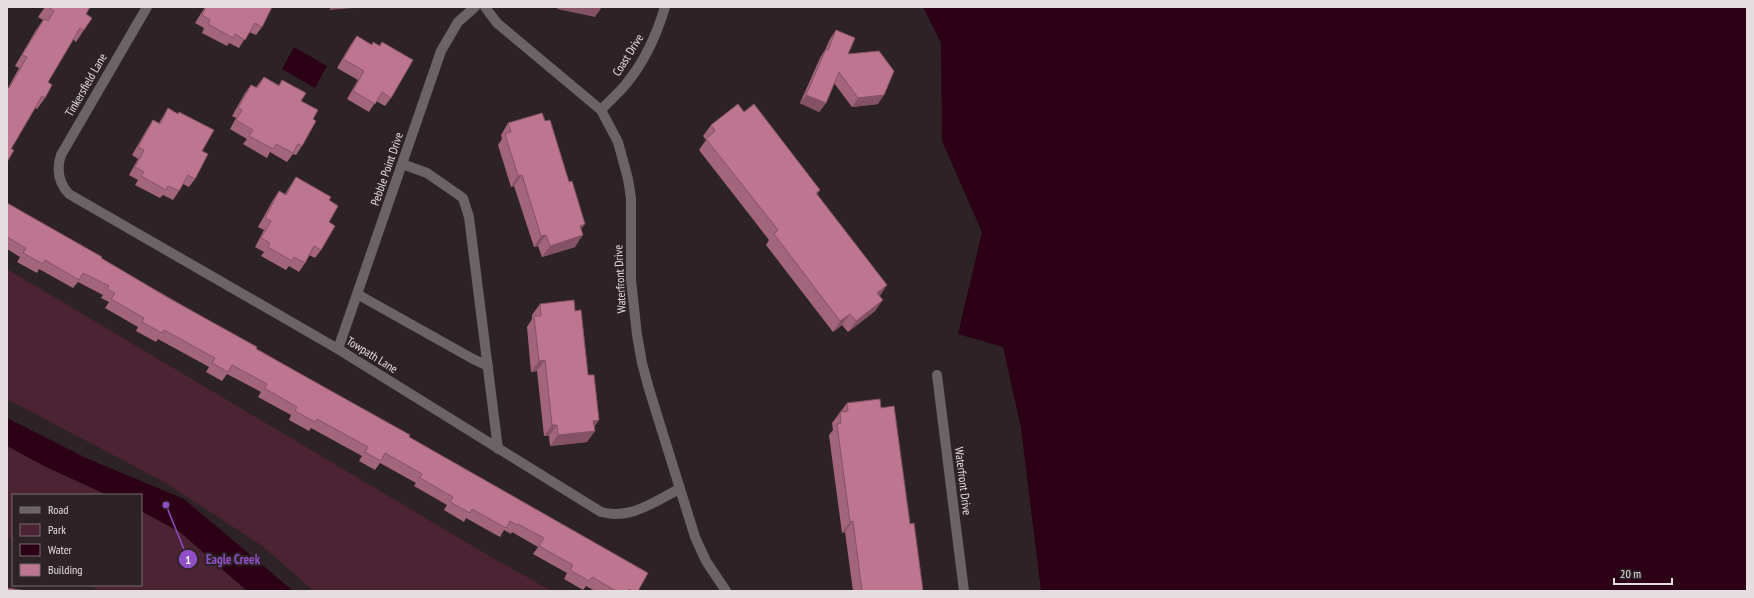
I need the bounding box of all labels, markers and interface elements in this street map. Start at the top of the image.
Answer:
street label: Coast Drive [609,31,646,79]
street label: Tinkersfield Lane [61,50,110,119]
street label: Pebble Point Drive [367,130,406,207]
street label: Waterfront Drive [610,244,629,314]
street label: Towpath Lane [344,333,401,376]
street label: Waterfront Drive [952,446,975,516]
legend [12,494,142,586]
text: Road [48,502,68,517]
text: Park [48,522,66,537]
text: Water [48,542,73,557]
callout: Eagle Creek [178,547,268,572]
text: Eagle Creek [206,551,261,568]
text: 1 [185,552,191,567]
scale bar [1614,560,1672,586]
text: Building [48,562,83,577]
text: 20 m [1620,566,1641,581]

